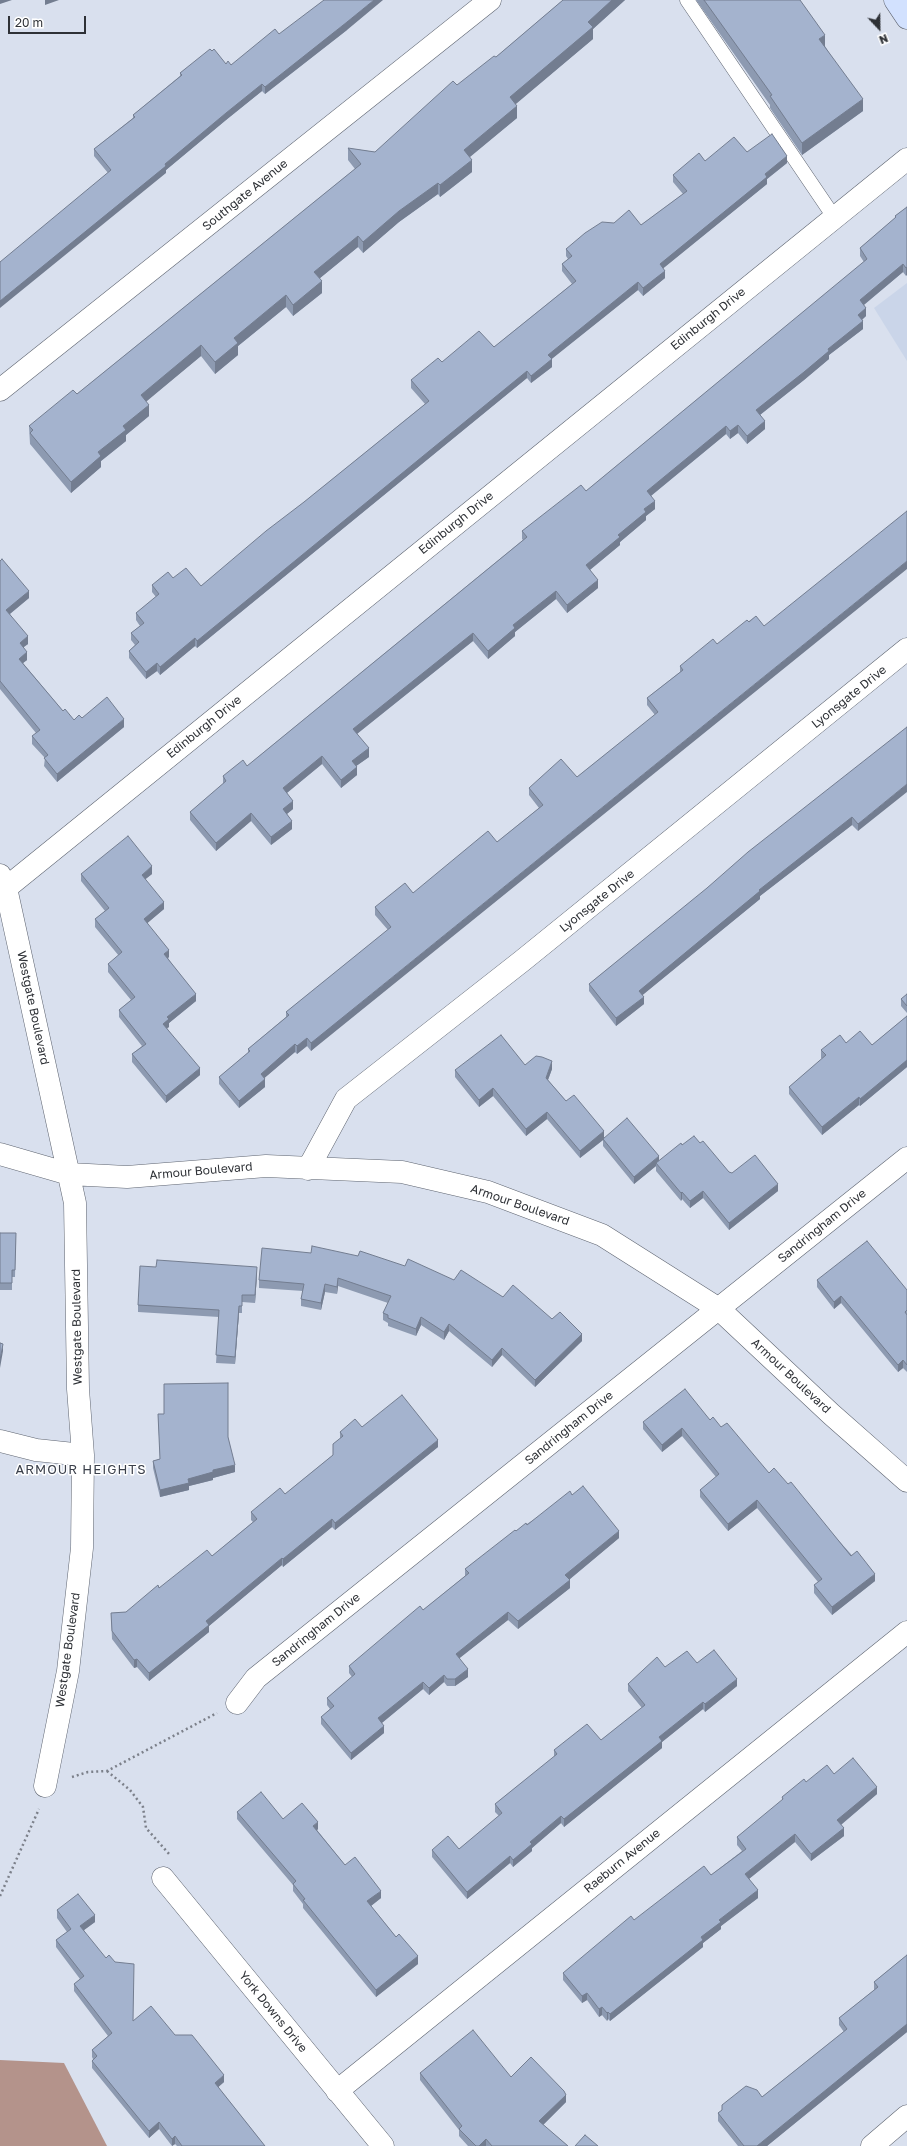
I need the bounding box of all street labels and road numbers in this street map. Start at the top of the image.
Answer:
street label: Southgate Avenue [199,156,291,234]
street label: Edinburgh Drive [668,284,748,354]
street label: Edinburgh Drive [416,488,496,558]
street label: Lyonsgate Drive [809,663,889,731]
street label: Edinburgh Drive [164,692,244,762]
street label: Lyonsgate Drive [557,867,637,935]
street label: Westgate Boulevard [14,950,52,1066]
street label: Armour Boulevard [149,1159,253,1183]
street label: Armour Boulevard [469,1181,571,1229]
street label: Sandringham Drive [775,1186,869,1266]
street label: Westgate Boulevard [69,1269,85,1385]
street label: Armour Boulevard [748,1335,834,1417]
street label: Sandringham Drive [522,1388,616,1468]
street label: Sandringham Drive [269,1590,363,1670]
street label: Westgate Boulevard [53,1592,83,1708]
street label: Raeburn Avenue [581,1826,663,1896]
street label: York Downs Drive [236,1969,310,2055]

